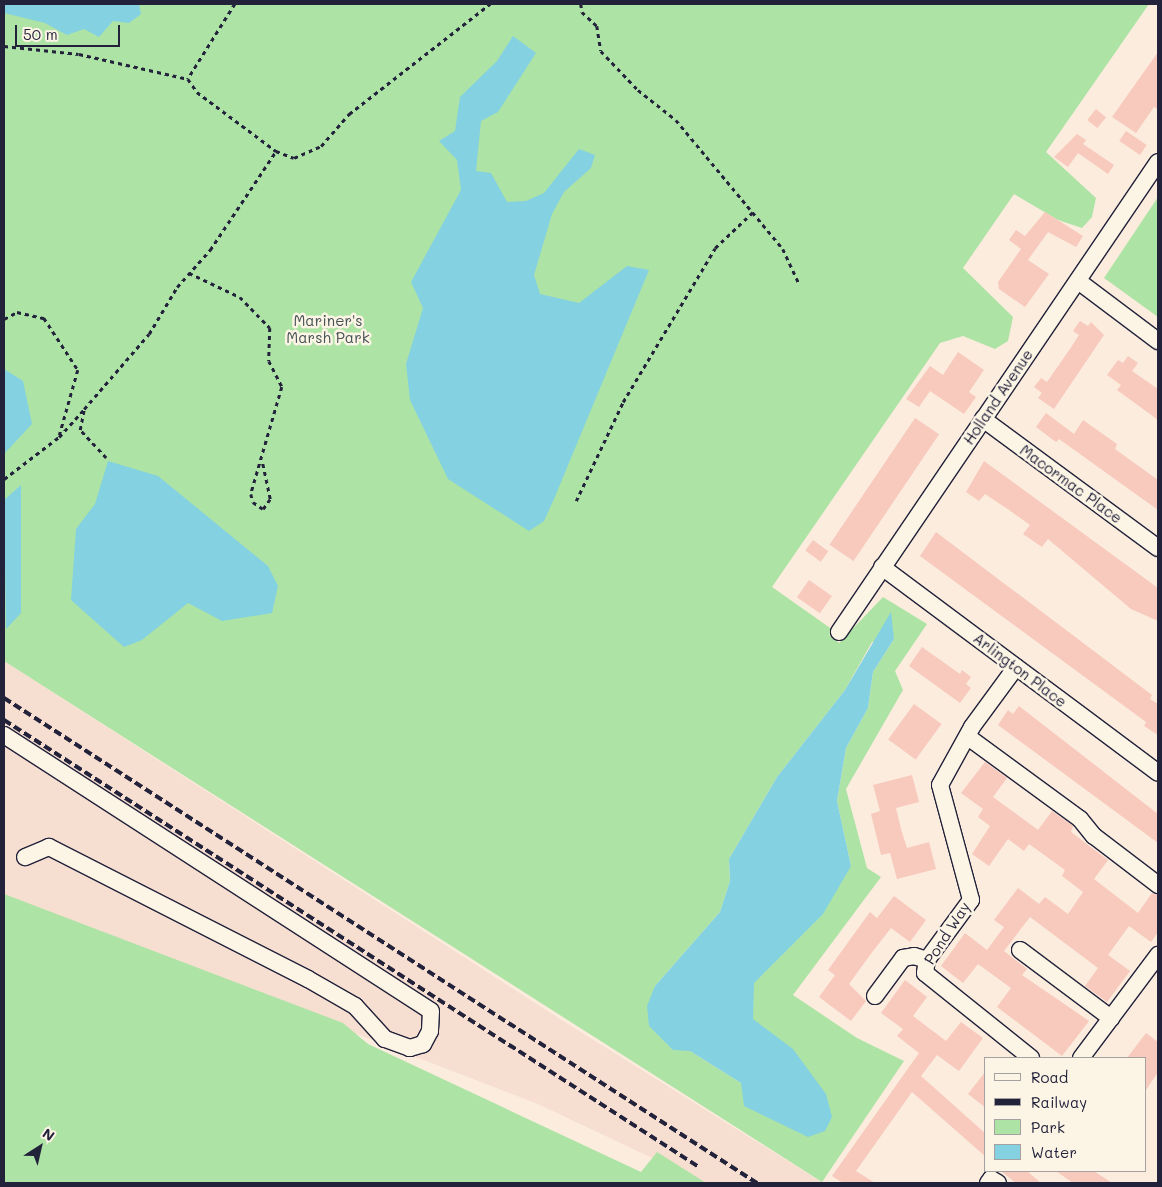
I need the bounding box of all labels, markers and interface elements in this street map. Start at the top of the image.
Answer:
scale bar [18,15,122,47]
text: 50 m [23,24,58,44]
park label: Mariner's Marsh Park [286,311,370,346]
street label: Holland Avenue [960,346,1036,448]
street label: Macormac Place [1016,441,1126,527]
street label: Arlington Place [970,629,1070,711]
street label: Pond Way [920,898,974,968]
legend [984,1057,1147,1172]
text: Road [1031,1067,1068,1087]
text: Railway [1031,1092,1087,1112]
text: Park [1031,1117,1065,1137]
north arrow [15,1122,65,1172]
text: N [39,1123,59,1145]
text: Water [1031,1142,1077,1162]

